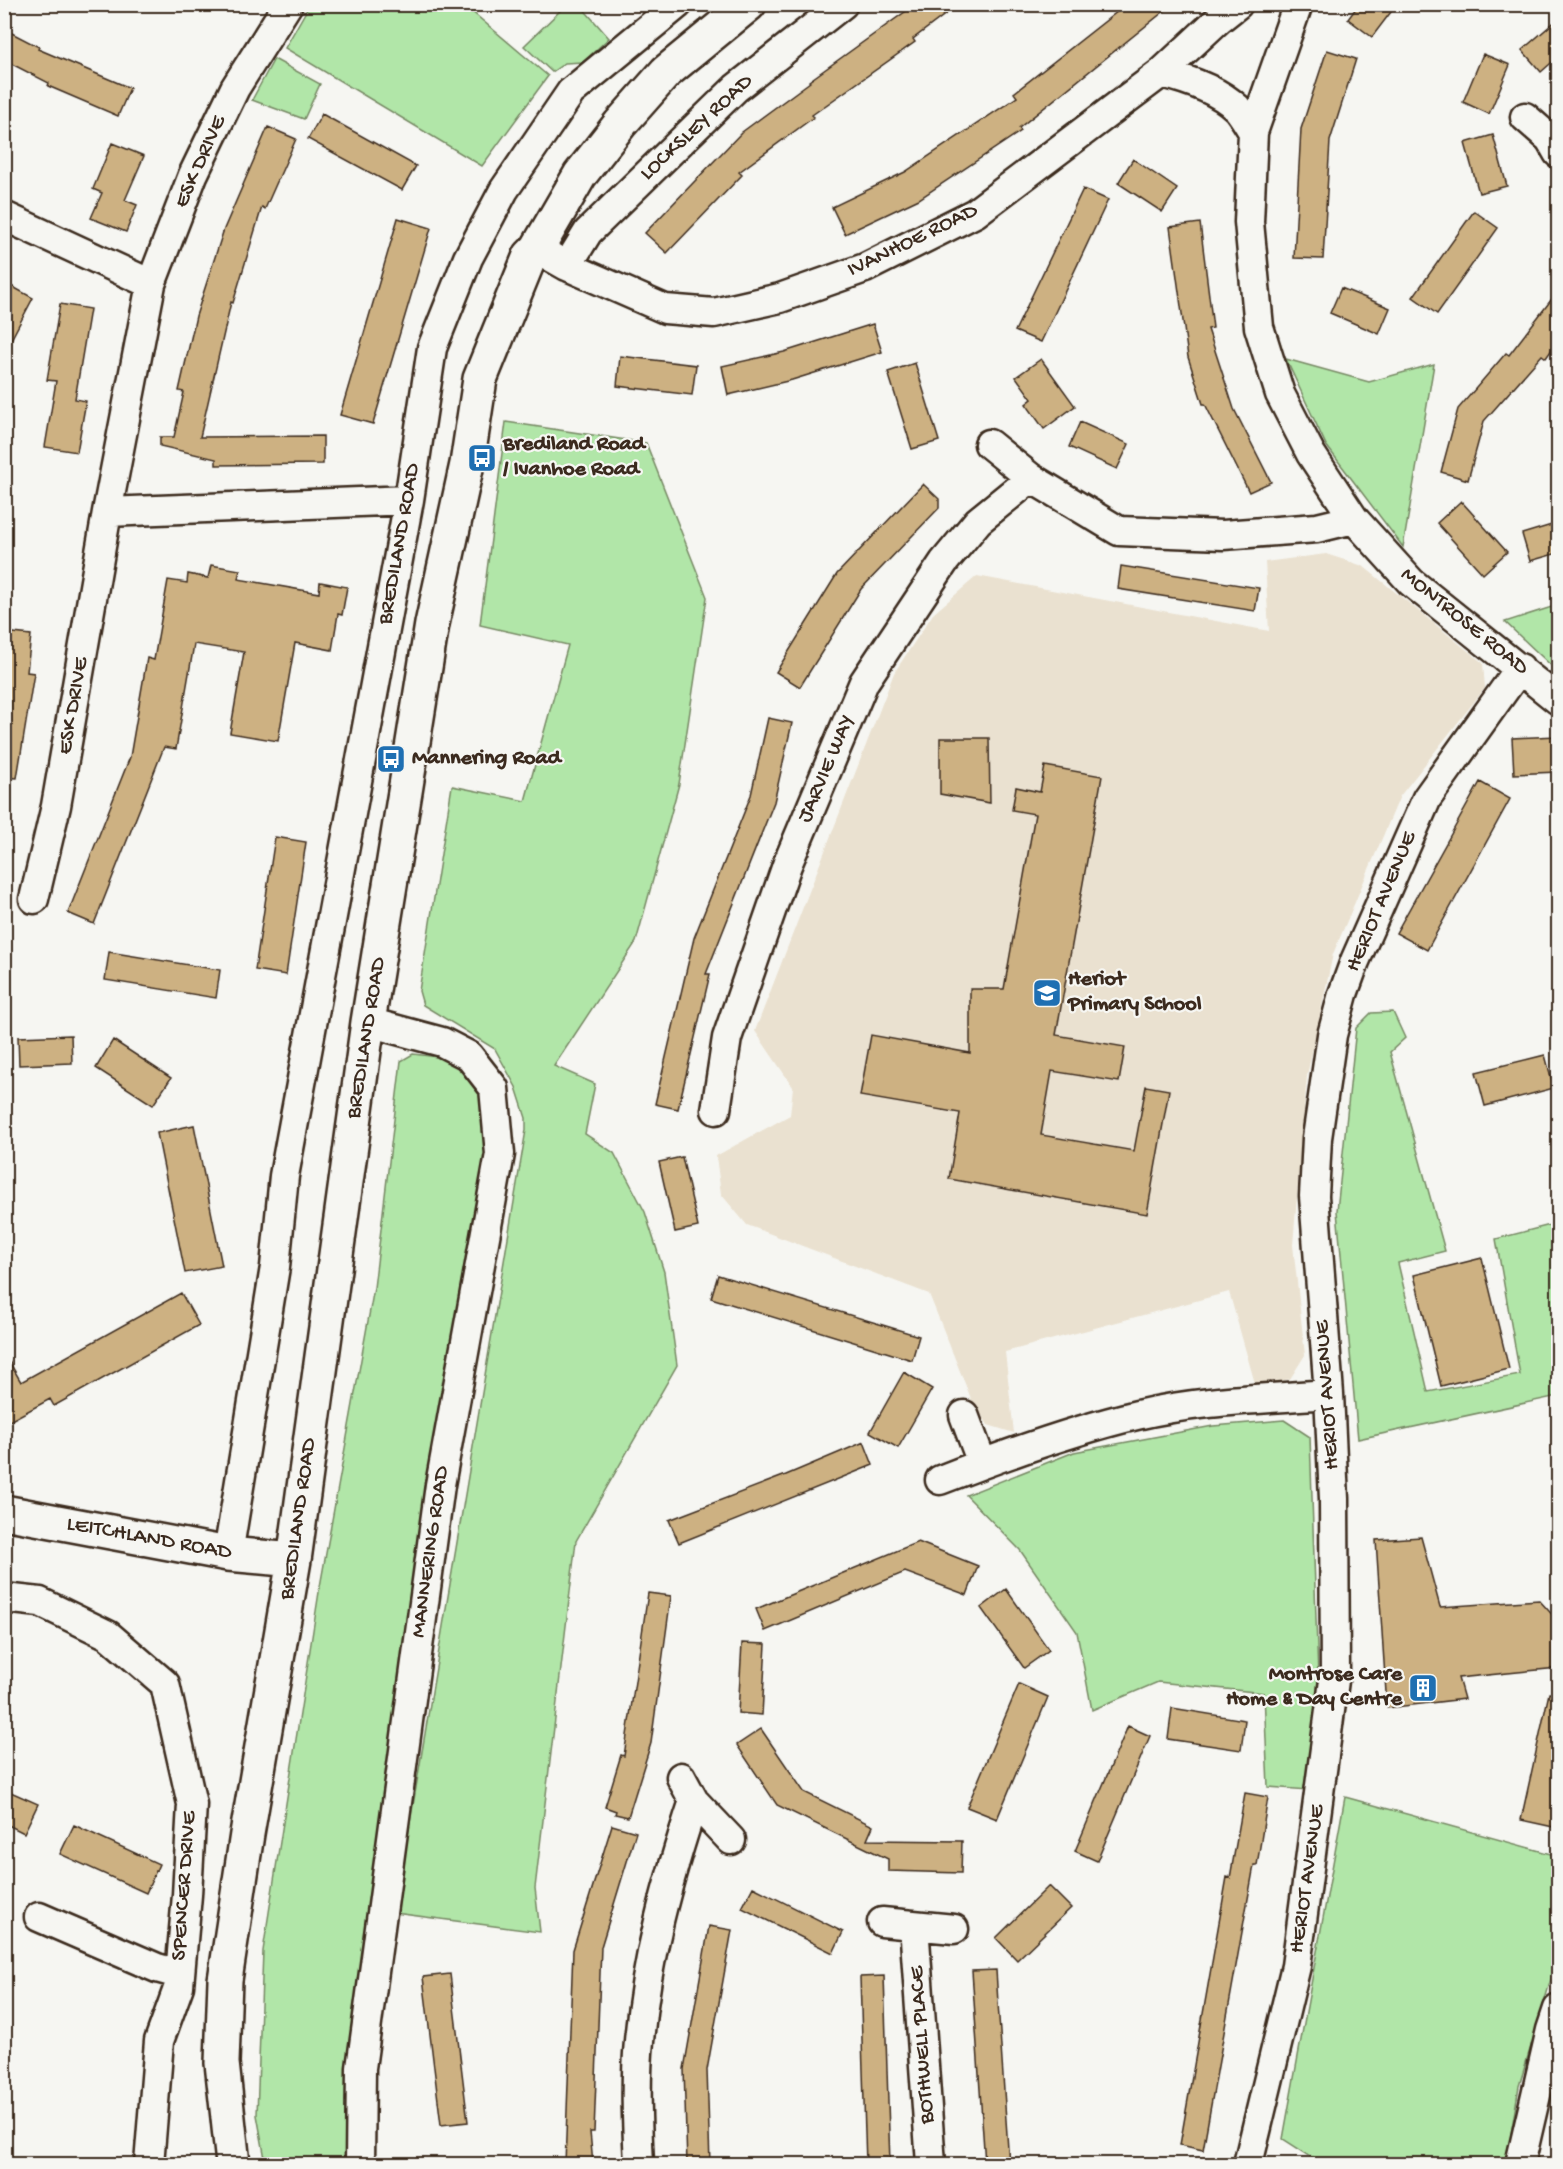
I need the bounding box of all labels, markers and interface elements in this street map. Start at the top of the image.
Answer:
street label: LOCKSLEY ROAD [635,69,759,187]
street label: ESK DRIVE [169,111,233,212]
street label: IVANHOE ROAD [844,198,983,284]
place label: Brediland Road / Ivanhoe Road [502,432,647,483]
bus stop icon: Brediland Road / Ivanhoe Road [466,442,498,474]
street label: BREDILAND ROAD [373,461,427,628]
street label: MONTROSE ROAD [1395,562,1534,682]
street label: ESK DRIVE [53,654,96,757]
street label: JARVIE WAY [793,711,861,827]
bus stop icon: Mannering Road [375,743,407,775]
place label: Mannering Road [412,746,563,772]
street label: HERIOT AVENUE [1341,827,1424,976]
street label: BREDILAND ROAD [341,955,393,1122]
place label: Heriot Primary School [1067,967,1202,1018]
school or university icon: Heriot Primary School [1031,977,1063,1009]
street label: HERIOT AVENUE [1310,1318,1346,1471]
street label: BREDILAND ROAD [275,1436,323,1603]
street label: MANNERING ROAD [406,1464,456,1639]
street label: LEITCHLAND ROAD [64,1512,234,1566]
place label: Montrose Care Home & Day Centre [1226,1662,1403,1713]
building icon: Montrose Care Home & Day Centre [1407,1672,1439,1704]
street label: HERIOT AVENUE [1285,1802,1331,1955]
street label: SPENCER DRIVE [167,1809,203,1962]
street label: BOTHWELL PLACE [904,1964,942,2126]

